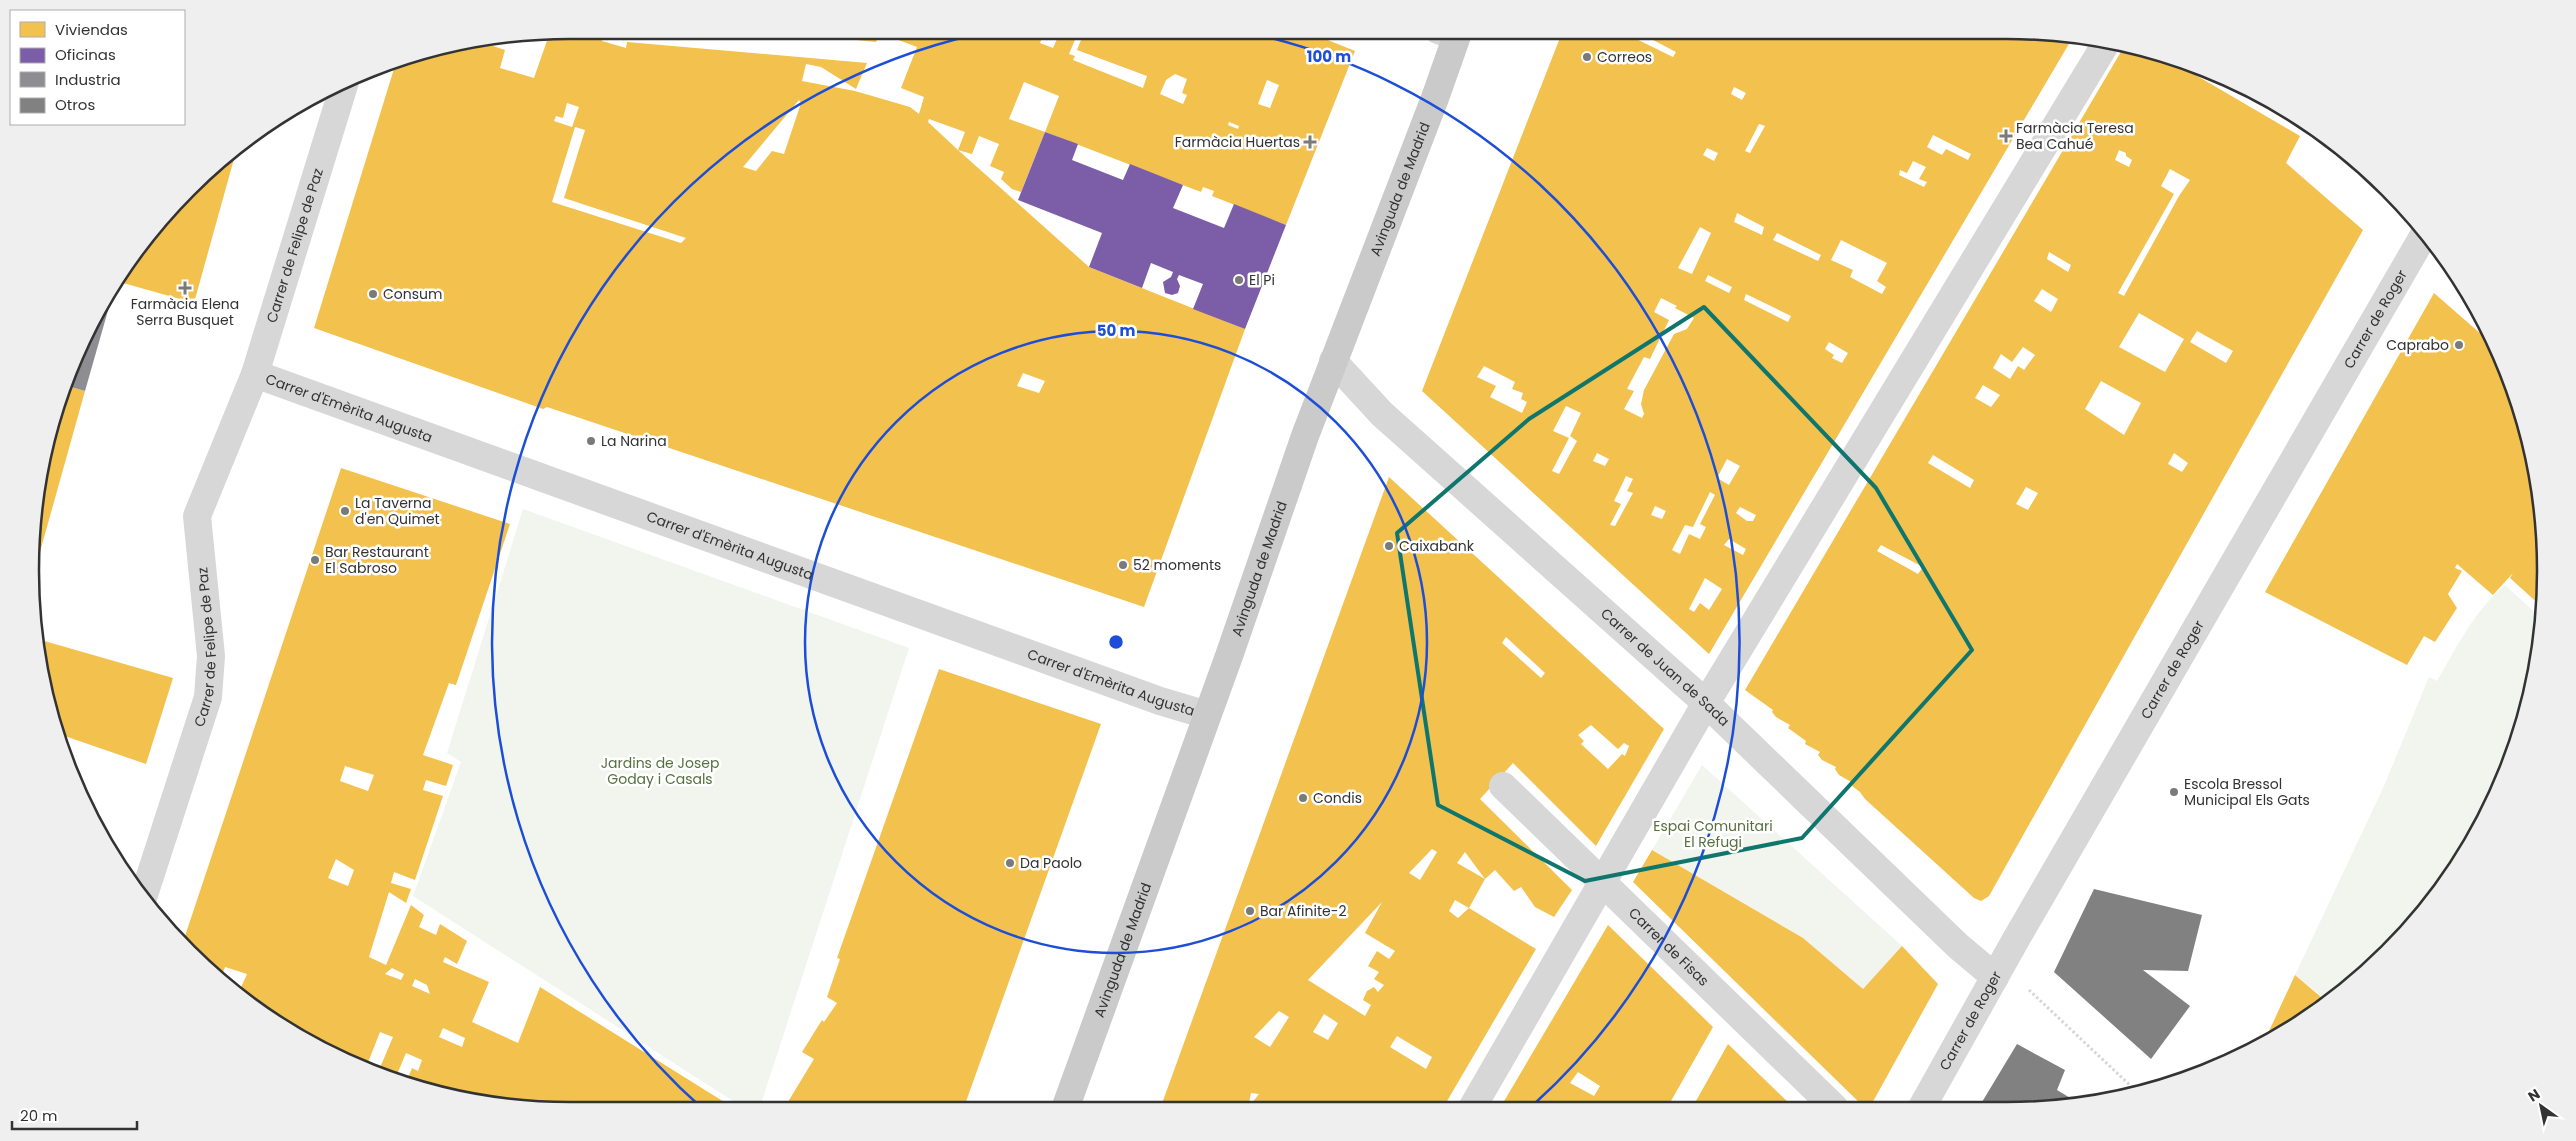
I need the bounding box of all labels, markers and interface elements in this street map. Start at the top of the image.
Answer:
legend [10,10,185,125]
text: Viviendas [55,19,128,40]
text: Oficinas [55,44,116,65]
text: 100 m [1307,46,1351,67]
place label: Correos [1597,47,1652,67]
marker: Correos [1581,51,1593,63]
text: Industria [55,69,121,90]
text: Otros [55,94,95,115]
place label: Farmàcia Teresa Bea Cahué [2016,118,2134,154]
street label: Avinguda de Madrid [1365,119,1435,259]
marker: Farmàcia Teresa Bea Cahué [2000,130,2012,142]
place label: Farmàcia Huertas [1175,132,1300,152]
marker: Farmàcia Huertas [1304,136,1316,148]
street label: Carrer de Felipe de Paz [261,166,328,325]
street label: Carrer de Roger [2339,266,2412,372]
place label: El Pi [1249,270,1275,290]
marker: El Pi [1233,274,1245,286]
marker: Farmàcia Elena Serra Busquet [179,282,191,294]
place label: Consum [383,284,442,304]
marker: Consum [367,288,379,300]
place label: Farmàcia Elena Serra Busquet [131,294,239,330]
text: 50 m [1097,320,1135,341]
place label: Caprabo [2386,335,2449,355]
marker: Caprabo [2453,339,2465,351]
street label: Carrer d'Emèrita Augusta [263,369,435,447]
place label: La Narina [601,431,667,451]
marker: La Narina [585,435,597,447]
place label: La Taverna d'en Quimet [355,493,440,529]
street label: Avinguda de Madrid [1226,498,1292,639]
marker: La Taverna d'en Quimet [339,505,351,517]
street label: Carrer d'Emèrita Augusta [644,506,816,585]
place label: Caixabank [1399,536,1475,556]
marker: Caixabank [1383,540,1395,552]
place label: Bar Restaurant El Sabroso [325,542,429,578]
marker: Bar Restaurant El Sabroso [309,554,321,566]
place label: 52 moments [1133,555,1221,575]
marker: 52 moments [1117,559,1129,571]
street label: Carrer de Felipe de Paz [189,566,221,729]
street label: Carrer de Juan de Sada [1596,604,1734,731]
street label: Carrer de Roger [2136,616,2209,723]
centre of rings [1107,633,1125,651]
street label: Carrer d'Emèrita Augusta [1025,644,1197,721]
park label: Jardins de Josep Goday i Casals [601,753,719,789]
place label: Escola Bressol Municipal Els Gats [2184,774,2310,810]
marker: Escola Bressol Municipal Els Gats [2168,786,2180,798]
place label: Condis [1313,788,1362,808]
marker: Condis [1297,792,1309,804]
park label: Espai Comunitari El Refugi [1653,816,1773,852]
place label: Da Paolo [1020,853,1082,873]
marker: Da Paolo [1004,857,1016,869]
street label: Avinguda de Madrid [1089,880,1156,1020]
place label: Bar Afinite-2 [1260,901,1346,921]
street label: Carrer de Fisas [1624,903,1713,991]
marker: Bar Afinite-2 [1244,905,1256,917]
street label: Carrer de Roger [1934,967,2006,1074]
north arrow [2516,1081,2566,1131]
text: N [2524,1084,2544,1106]
scale bar [12,1098,138,1130]
text: 20 m [20,1105,58,1126]

